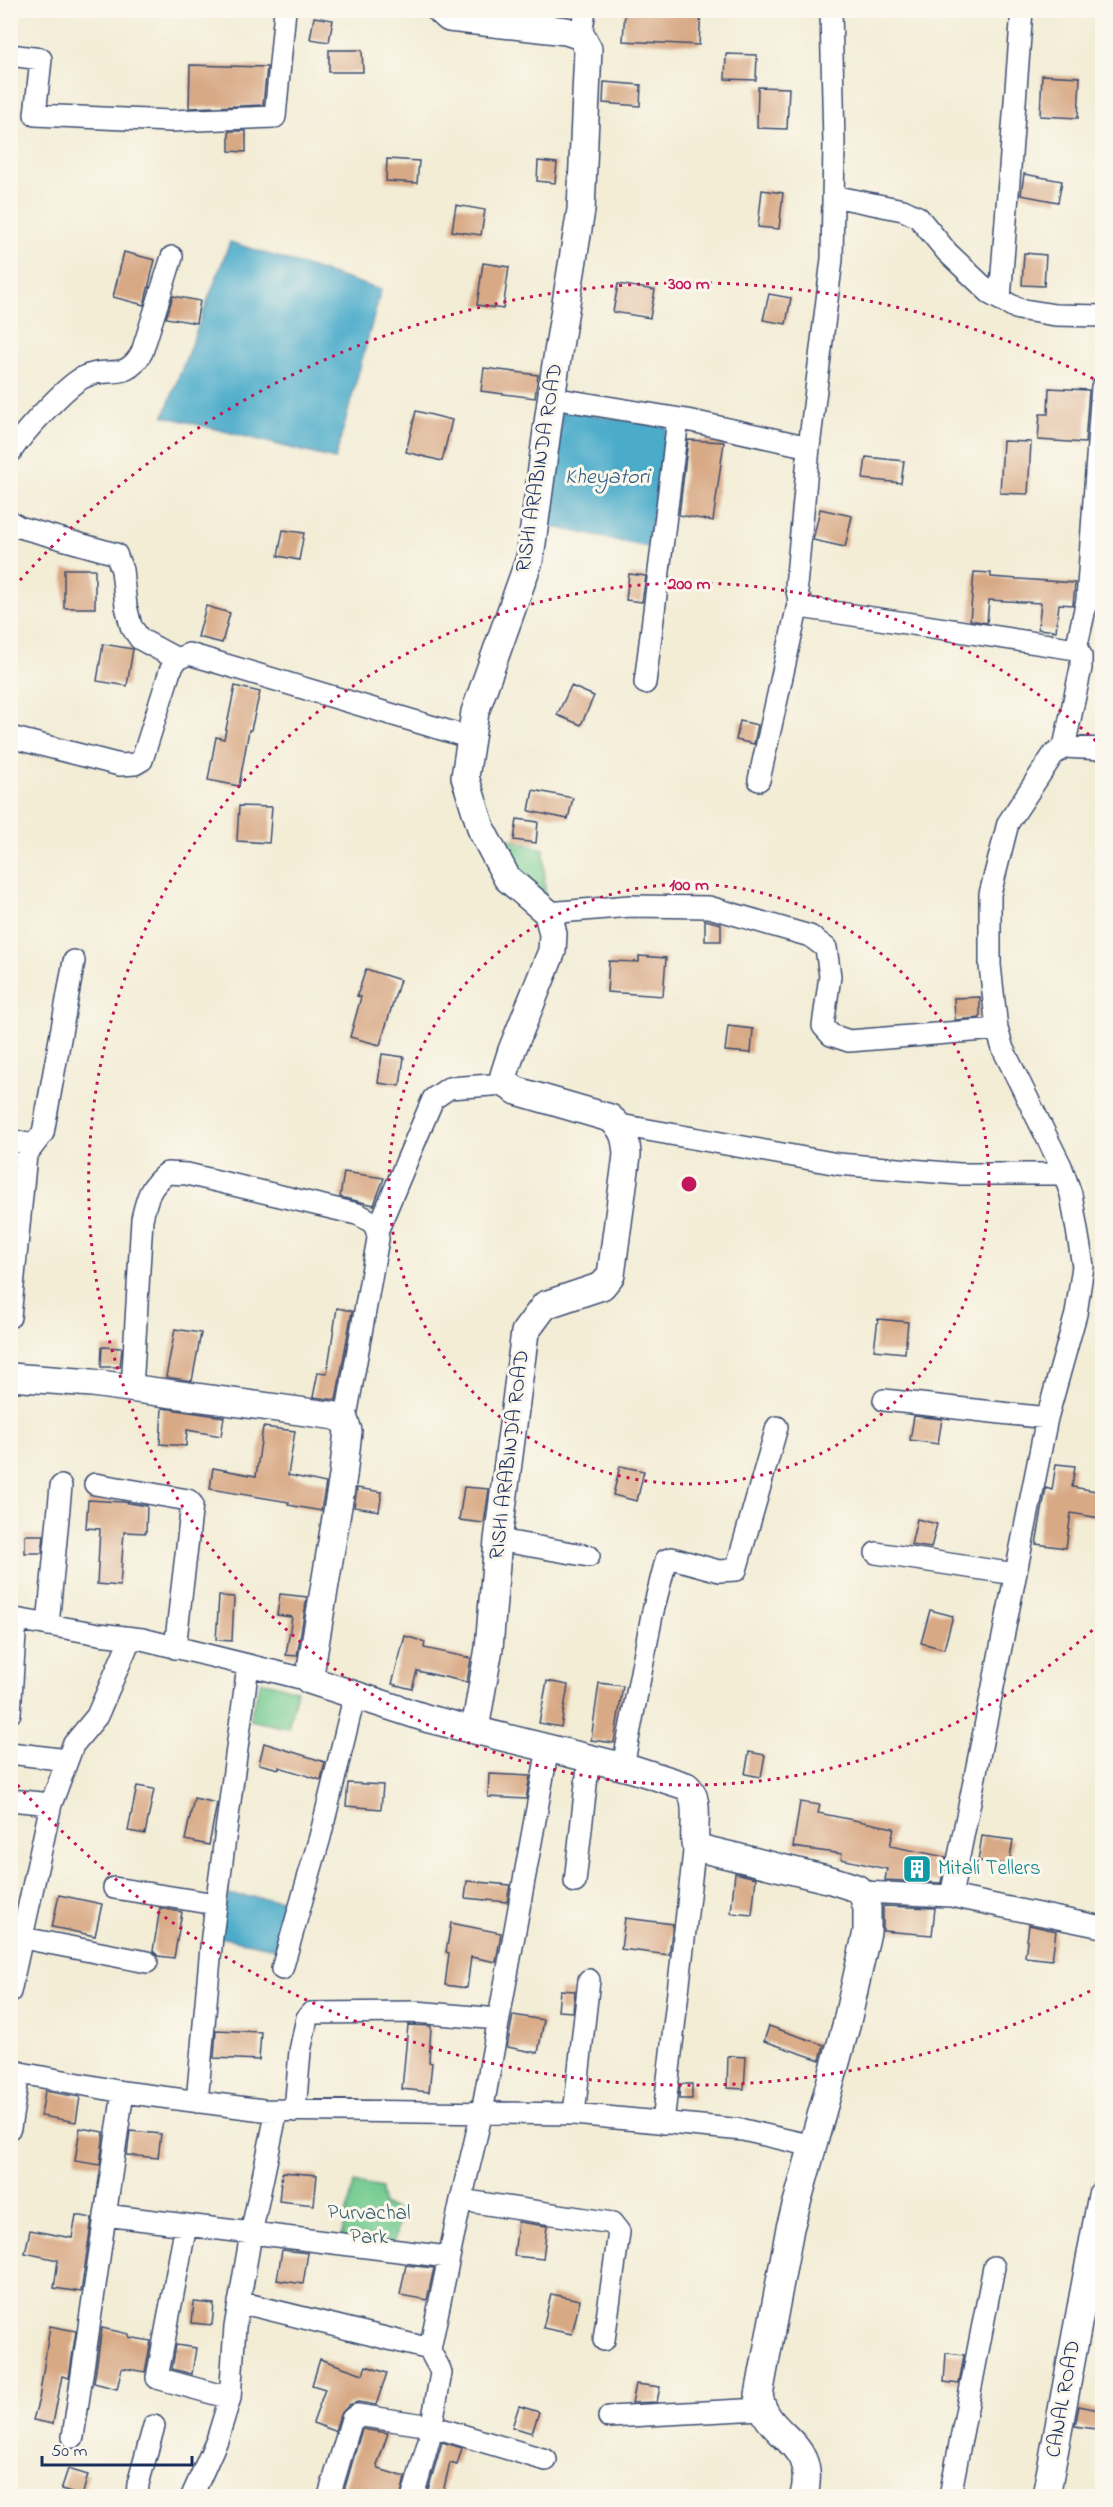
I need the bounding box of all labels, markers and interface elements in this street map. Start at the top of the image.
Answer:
text: 300 m [667,272,710,298]
street label: RISHI ARABINDA ROAD [509,362,571,574]
water label: Kheyatori [565,462,651,494]
text: 200 m [667,572,711,598]
text: 100 m [669,873,709,899]
centre of rings [679,1174,699,1194]
street label: RISHI ARABINDA ROAD [482,1349,538,1561]
building icon: Mitali Tellers [901,1853,933,1885]
place label: Mitali Tellers [938,1854,1041,1884]
park label: Purvachal Park [328,2199,410,2253]
street label: CANAL ROAD [1039,2338,1089,2460]
scale bar [42,2429,192,2467]
text: 50 m [51,2439,88,2465]

